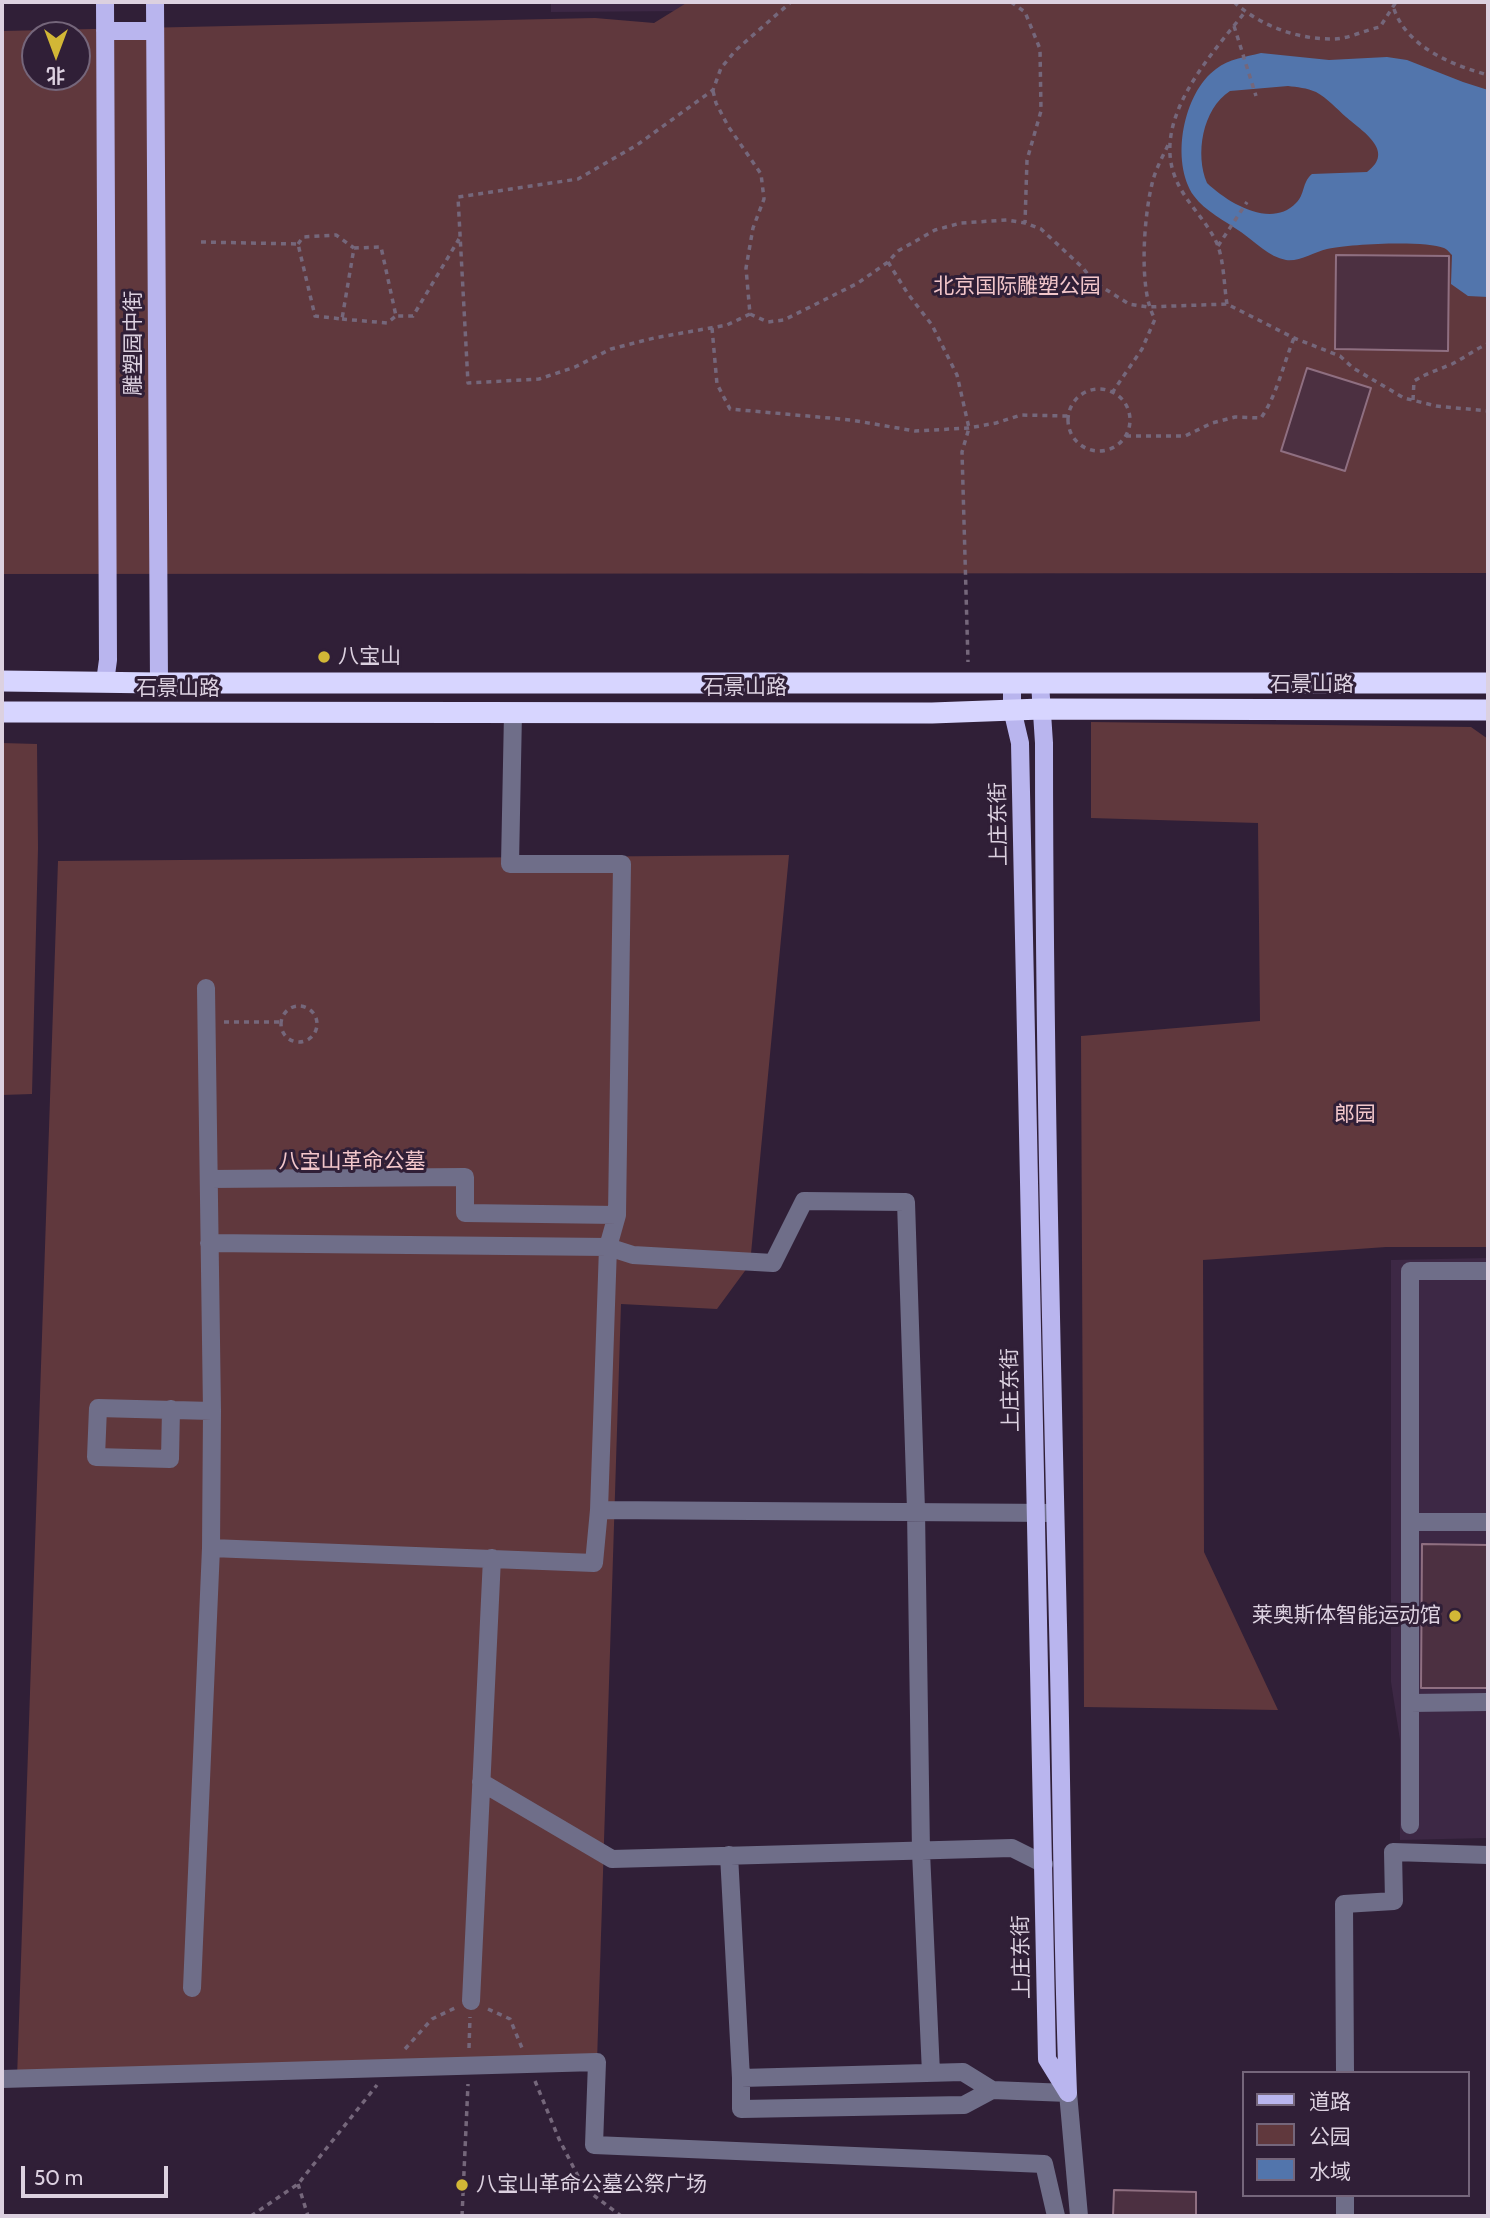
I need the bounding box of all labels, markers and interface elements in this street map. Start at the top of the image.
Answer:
north arrow [21,21,91,91]
text: 北 [47,64,66,87]
park label: 北京国际雕塑公园 [933,274,1101,300]
street label: 雕塑园中街 [121,291,147,395]
place label: 八宝山 [338,644,401,670]
marker: 八宝山 [316,649,332,665]
street label: 石景山路 [1270,672,1354,698]
street label: 石景山路 [703,675,787,701]
street label: 石景山路 [136,676,220,702]
street label: 上庄东街 [986,782,1012,866]
park label: 郎园 [1334,1102,1376,1128]
park label: 八宝山革命公墓 [279,1149,425,1175]
street label: 上庄东街 [998,1348,1024,1432]
place label: 莱奥斯体智能运动馆 [1252,1603,1441,1629]
marker: 莱奥斯体智能运动馆 [1447,1608,1463,1624]
street label: 上庄东街 [1009,1915,1035,1999]
legend [1242,2071,1469,2197]
text: 道路 [1309,2089,1351,2114]
text: 公园 [1309,2124,1351,2149]
scale bar [24,2152,172,2196]
text: 水域 [1309,2159,1351,2184]
text: 50 m [34,2165,83,2190]
place label: 八宝山革命公墓公祭广场 [476,2172,707,2198]
marker: 八宝山革命公墓公祭广场 [454,2177,470,2193]

